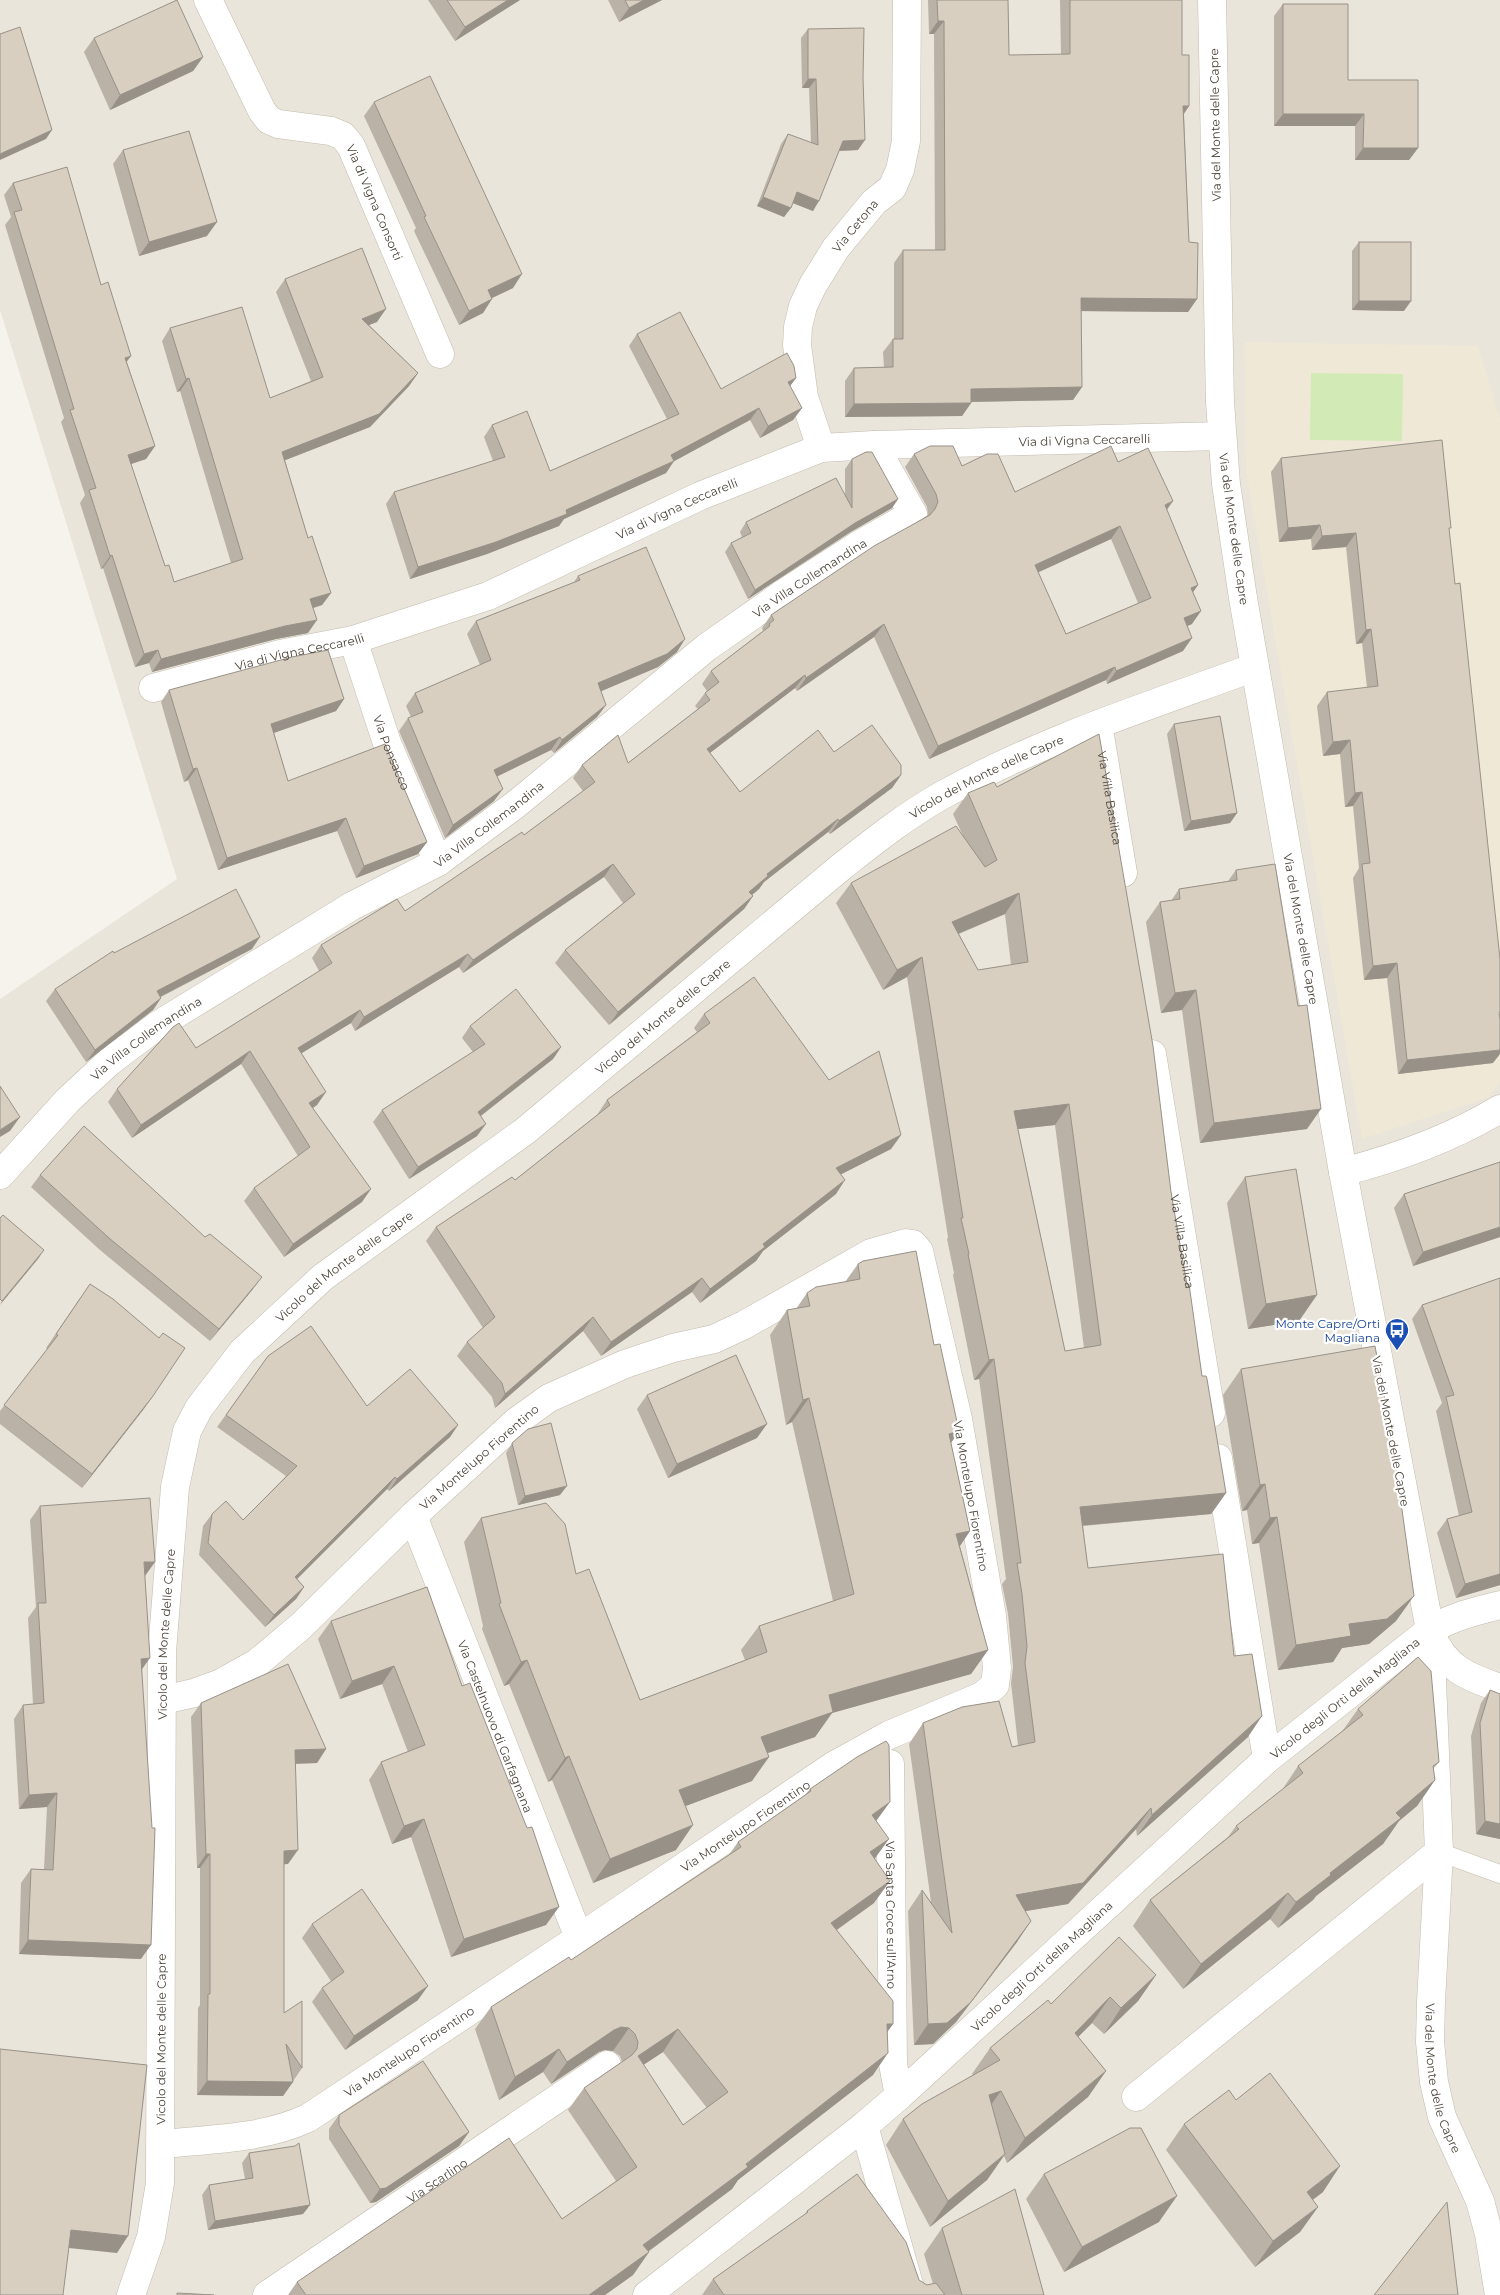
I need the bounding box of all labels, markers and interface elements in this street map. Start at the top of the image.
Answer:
street label: Via del Monte delle Capre [1206,48,1224,202]
street label: Via di Vigna Consorti [344,142,406,262]
street label: Via Cetona [828,196,881,255]
street label: Via di Vigna Ceccarelli [1018,430,1151,449]
street label: Via del Monte delle Capre [1216,452,1252,606]
street label: Via di Vigna Ceccarelli [613,474,740,542]
street label: Via Villa Collemandina [749,535,869,620]
street label: Via di Vigna Ceccarelli [233,629,366,673]
street label: Via Ponsacco [371,713,414,792]
street label: Vicolo del Monte delle Capre [906,731,1066,821]
street label: Via Villa Basilica [1095,750,1126,846]
street label: Via Villa Collemandina [431,777,546,870]
street label: Via del Monte delle Capre [1280,852,1322,1006]
street label: Vicolo del Monte delle Capre [592,956,733,1077]
street label: Via Villa Collemandina [87,993,204,1083]
street label: Via Villa Basilica [1168,1193,1198,1290]
street label: Vicolo del Monte delle Capre [272,1207,416,1325]
place label: Monte Capre/Orti Magliana [1275,1316,1380,1345]
bus stop icon: Monte Capre/Orti Magliana [1384,1317,1410,1351]
street label: Via del Monte delle Capre [1369,1354,1413,1508]
street label: Via Montelupo Fiorentino [416,1401,542,1513]
street label: Via Montelupo Fiorentino [950,1419,992,1573]
street label: Vicolo del Monte delle Capre [154,1548,178,1720]
street label: Vicolo degli Orti della Magliana [1267,1634,1422,1761]
street label: Via Castelnuovo di Garfagnana [455,1638,536,1815]
street label: Via Montelupo Fiorentino [678,1776,813,1875]
street label: Via Santa Croce sull'Arno [883,1841,900,1989]
street label: Vicolo degli Orti della Magliana [967,1897,1115,2034]
street label: Vicolo del Monte delle Capre [153,1953,168,2125]
street label: Via Montelupo Fiorentino [341,2003,477,2100]
street label: Via del Monte delle Capre [1422,2003,1465,2155]
street label: Via Scarlino [404,2154,470,2206]

